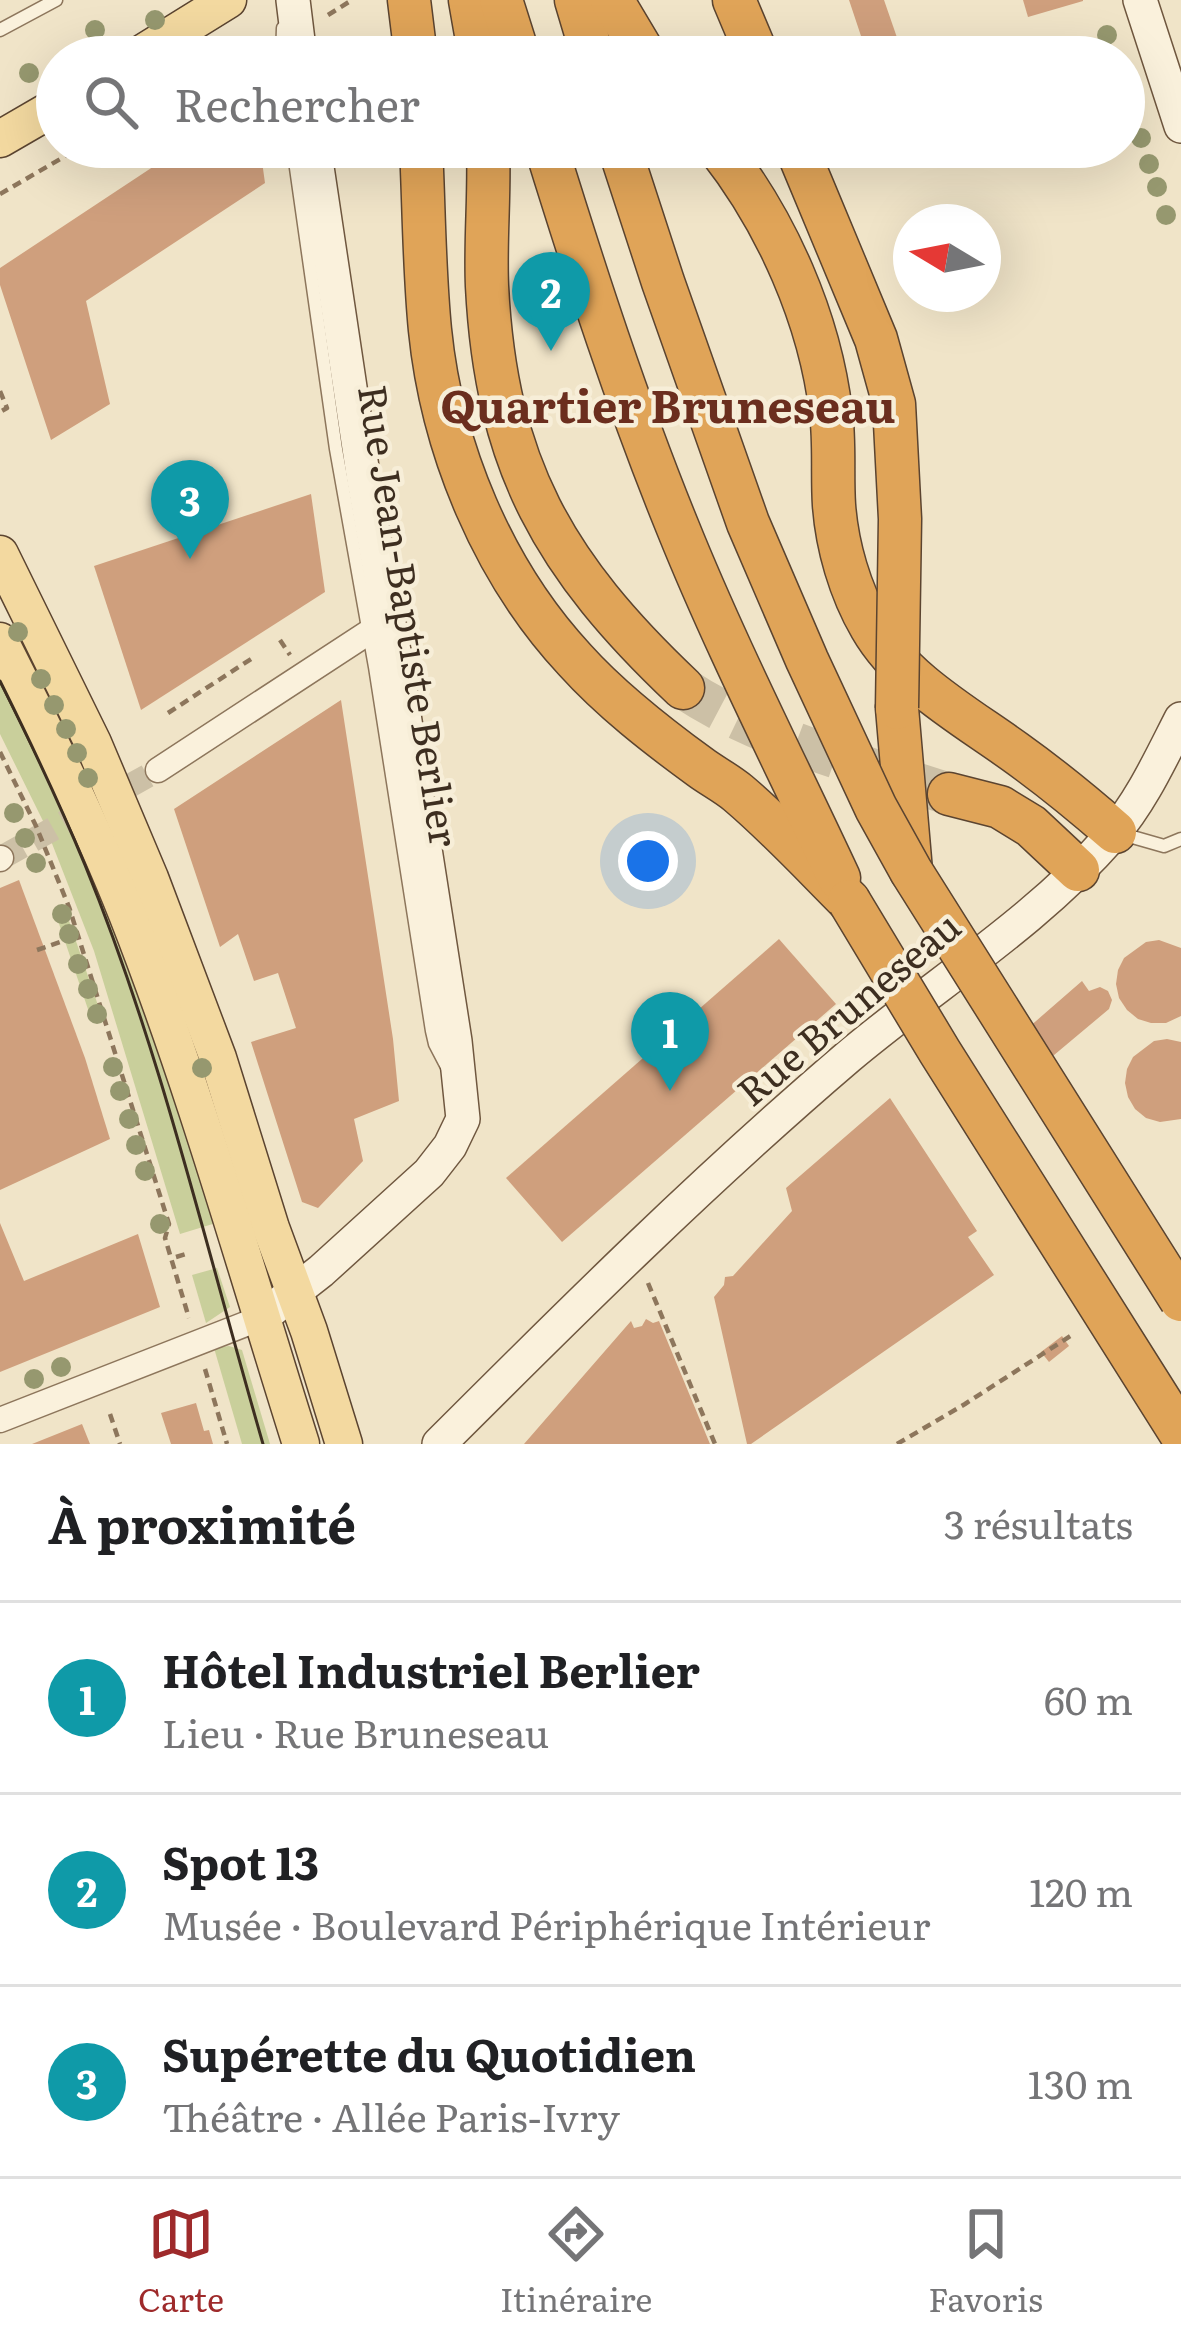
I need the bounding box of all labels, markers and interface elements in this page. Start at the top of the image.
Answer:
search box [36,36,1145,168]
icon: search [78,69,144,135]
text: Rechercher [174,69,420,136]
north arrow [893,204,1001,312]
pin: 2 [512,252,590,351]
district label: Quartier Bruneseau [440,370,896,437]
street label: Rue Jean-Baptiste Berlier [346,380,476,851]
pin: 3 [151,460,229,559]
your location [618,831,678,891]
street label: Rue Bruneseau [723,896,971,1118]
pin: 1 [631,992,709,1091]
text: À proximité [48,1484,356,1560]
text: 3 résultats [944,1493,1133,1551]
text: Hôtel Industriel Berlier [162,1635,700,1702]
text: 1 [79,1669,95,1727]
text: 60 m [1044,1669,1133,1727]
text: Lieu · Rue Bruneseau [162,1702,549,1760]
text: Spot 13 [162,1827,319,1894]
text: 2 [77,1861,97,1919]
text: 120 m [1029,1861,1133,1919]
text: Musée · Boulevard Périphérique Intérieur [162,1894,930,1952]
text: Supérette du Quotidien [162,2019,696,2086]
text: 3 [76,2053,98,2111]
text: 130 m [1028,2053,1133,2111]
text: Théâtre · Allée Paris-Ivry [162,2086,620,2144]
tab: Carte [138,2201,224,2322]
tab: Itinéraire [500,2201,652,2322]
tab: Favoris [928,2201,1043,2322]

